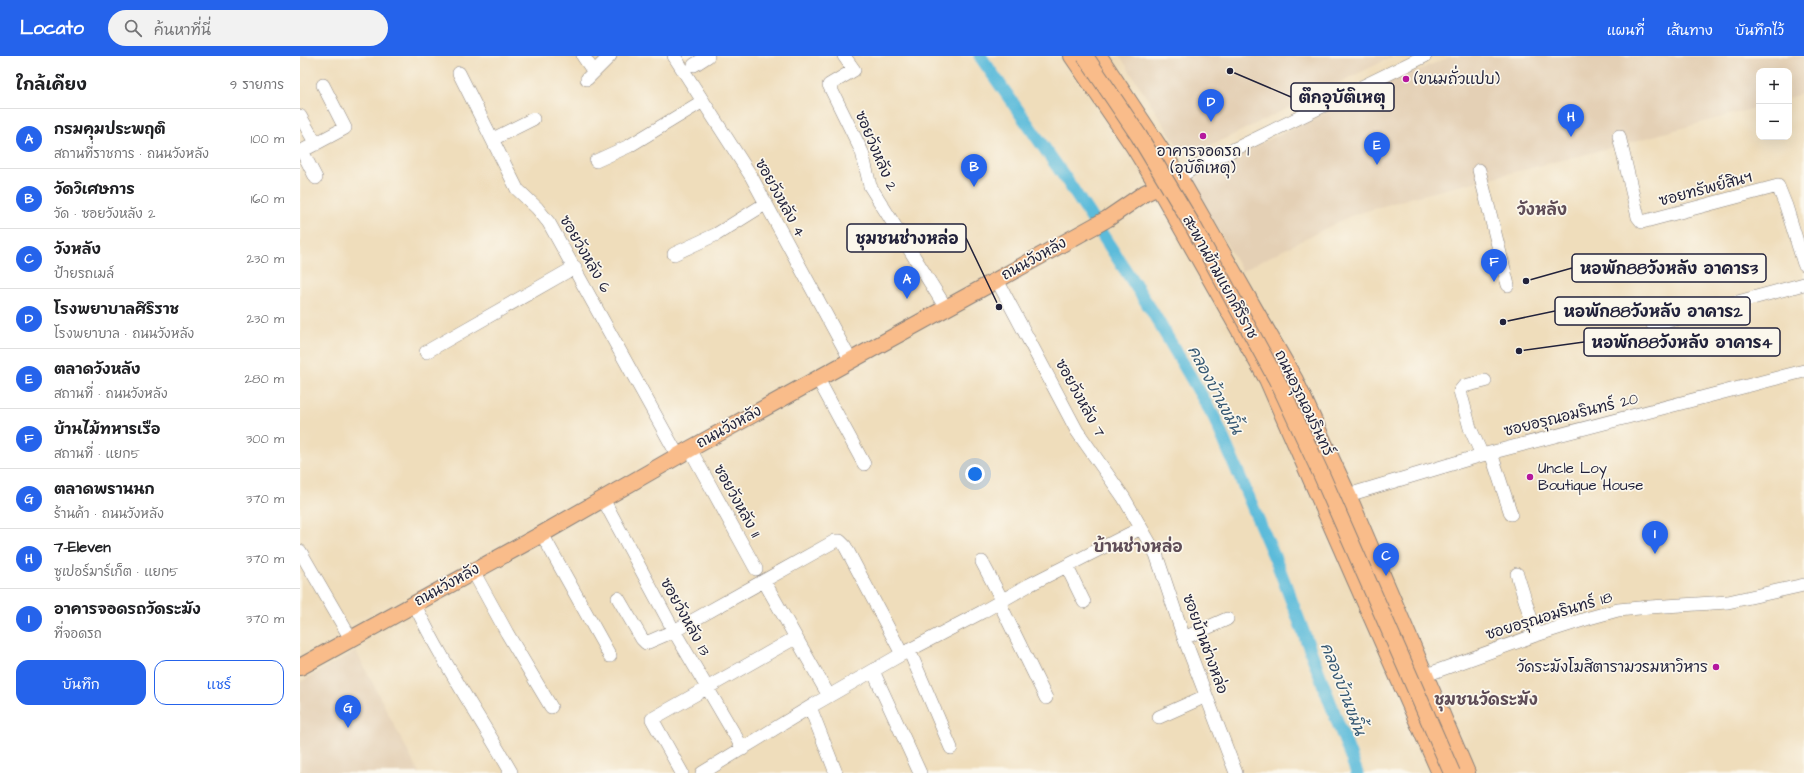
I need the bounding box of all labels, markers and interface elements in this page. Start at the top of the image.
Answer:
search box [108,10,388,46]
text: Locato [20,15,84,42]
icon: search [122,17,144,39]
text: ค้นหาที่นี่ [154,20,211,41]
text: แผนที่ [1607,21,1644,41]
text: เส้นทาง [1666,21,1713,41]
text: บันทึกไว้ [1735,21,1784,41]
place label: (ขนมถั่วแปบ) [1414,65,1500,90]
map controls [1756,68,1792,140]
button: + [1756,68,1792,104]
text: ใกล้เคียง [16,73,87,97]
marker: (ขนมถั่วแปบ) [1401,74,1411,84]
text: 9 รายการ [230,76,284,94]
callout: ตึกอุบัติเหตุ [1291,83,1394,111]
text: ตึกอุบัติเหตุ [1299,87,1386,110]
pin: D [1198,89,1224,122]
pin: H [1558,104,1584,137]
button: − [1756,104,1792,140]
street label: ซอยวังหลัง 2 [850,108,903,195]
text: กรมคุมประพฤติ [54,119,166,140]
text: A [25,130,33,148]
text: 100 m [251,130,284,148]
marker: อาคารจอดรถ 1 (อุบัติเหตุ) [1198,131,1208,141]
pin: E [1364,132,1390,165]
place label: อาคารจอดรถ 1 (อุบัติเหตุ) [1157,141,1249,179]
text: สถานที่ราชการ · ถนนวังหลัง [54,145,209,163]
pin: B [961,154,987,187]
street label: ซอยวังหลัง 4 [750,155,810,241]
street label: ซอยทรัพย์สินฯ [1657,166,1755,212]
text: วัดวิเศษการ [54,179,135,200]
text: B [24,190,34,208]
text: 160 m [251,190,284,208]
district label: วังหลัง [1517,199,1567,221]
text: วัด · ซอยวังหลัง 2 [54,205,155,223]
street label: ซอยวังหลัง 6 [554,211,616,297]
street label: สะพานข้ามแยกศิริราช [1177,211,1263,343]
callout: ชุมชนช่างหล่อ [847,224,966,252]
text: ชุมชนช่างหล่อ [855,228,959,251]
street label: ถนนวังหลัง [998,232,1070,286]
text: วังหลัง [54,239,101,260]
pin: F [1481,249,1507,282]
text: C [24,250,34,268]
text: 230 m [246,250,284,268]
callout: หอพัก88วังหลัง อาคาร3 [1572,254,1766,282]
text: หอพัก88วังหลัง อาคาร3 [1580,258,1759,280]
text: ป้ายรถเมล์ [54,265,114,283]
pin: A [894,266,920,299]
callout: หอพัก88วังหลัง อาคาร2 [1555,297,1750,325]
text: โรงพยาบาลศิริราช [54,299,179,320]
text: หอพัก88วังหลัง อาคาร2 [1563,301,1743,323]
text: D [25,310,33,328]
text: 230 m [246,310,284,328]
text: โรงพยาบาล · ถนนวังหลัง [54,325,194,343]
callout: หอพัก88วังหลัง อาคาร4 [1584,328,1780,356]
text: หอพัก88วังหลัง อาคาร4 [1592,332,1773,354]
water label: คลองบ้านขมิ้น [1182,340,1251,439]
street label: ถนนอรุณอมรินทร์ [1269,346,1339,460]
street label: ซอยวังหลัง 7 [1050,355,1110,441]
text: ตลาดวังหลัง [54,359,140,380]
text: E [25,370,33,388]
text: 280 m [245,370,284,388]
text: สถานที่ · ถนนวังหลัง [54,385,168,403]
street label: ซอยอรุณอมรินทร์ 20 [1502,388,1641,442]
street label: ถนนวังหลัง [693,400,765,454]
text: บ้านไม้ทหารเรือ [54,419,160,440]
text: F [24,430,34,448]
text: 300 m [246,430,284,448]
text: สถานที่ · แยก5 [54,445,140,463]
place label: Uncle Loy Boutique House [1538,458,1643,496]
street label: ซอยวังหลัง 11 [708,461,766,541]
your location [965,464,985,484]
marker: Uncle Loy Boutique House [1525,472,1535,482]
text: ตลาดพรานนก [54,479,155,500]
text: G [24,490,34,508]
text: 370 m [246,490,284,508]
text: ร้านค้า · ถนนวังหลัง [54,505,164,523]
pin: I [1642,521,1668,554]
district label: บ้านช่างหล่อ [1093,535,1183,558]
text: 7-Eleven [54,537,111,558]
pin: C [1373,543,1399,576]
text: H [25,550,33,568]
text: 370 m [246,550,284,568]
street label: ถนนวังหลัง [411,558,483,612]
text: ซูเปอร์มาร์เก็ต · แยก5 [54,563,179,581]
street label: ซอยวังหลัง 13 [655,574,715,660]
street label: ซอยอรุณอมรินทร์ 18 [1483,587,1615,645]
street label: ซอยบ้านช่างหล่อ [1177,591,1233,697]
text: อาคารจอดรถวัดระฆัง [54,599,201,620]
text: I [28,610,30,628]
text: 370 m [246,610,284,628]
text: ที่จอดรถ [54,625,102,643]
water label: คลองบ้านขมิ้น [1315,638,1374,740]
place label: วัดระฆังโฆสิตารามวรมหาวิหาร [1517,657,1708,678]
button: บันทึก [16,660,146,705]
button: แชร์ [154,660,284,705]
marker: วัดระฆังโฆสิตารามวรมหาวิหาร [1711,662,1721,672]
district label: ชุมชนวัดระฆัง [1434,689,1538,712]
pin: G [335,695,361,728]

